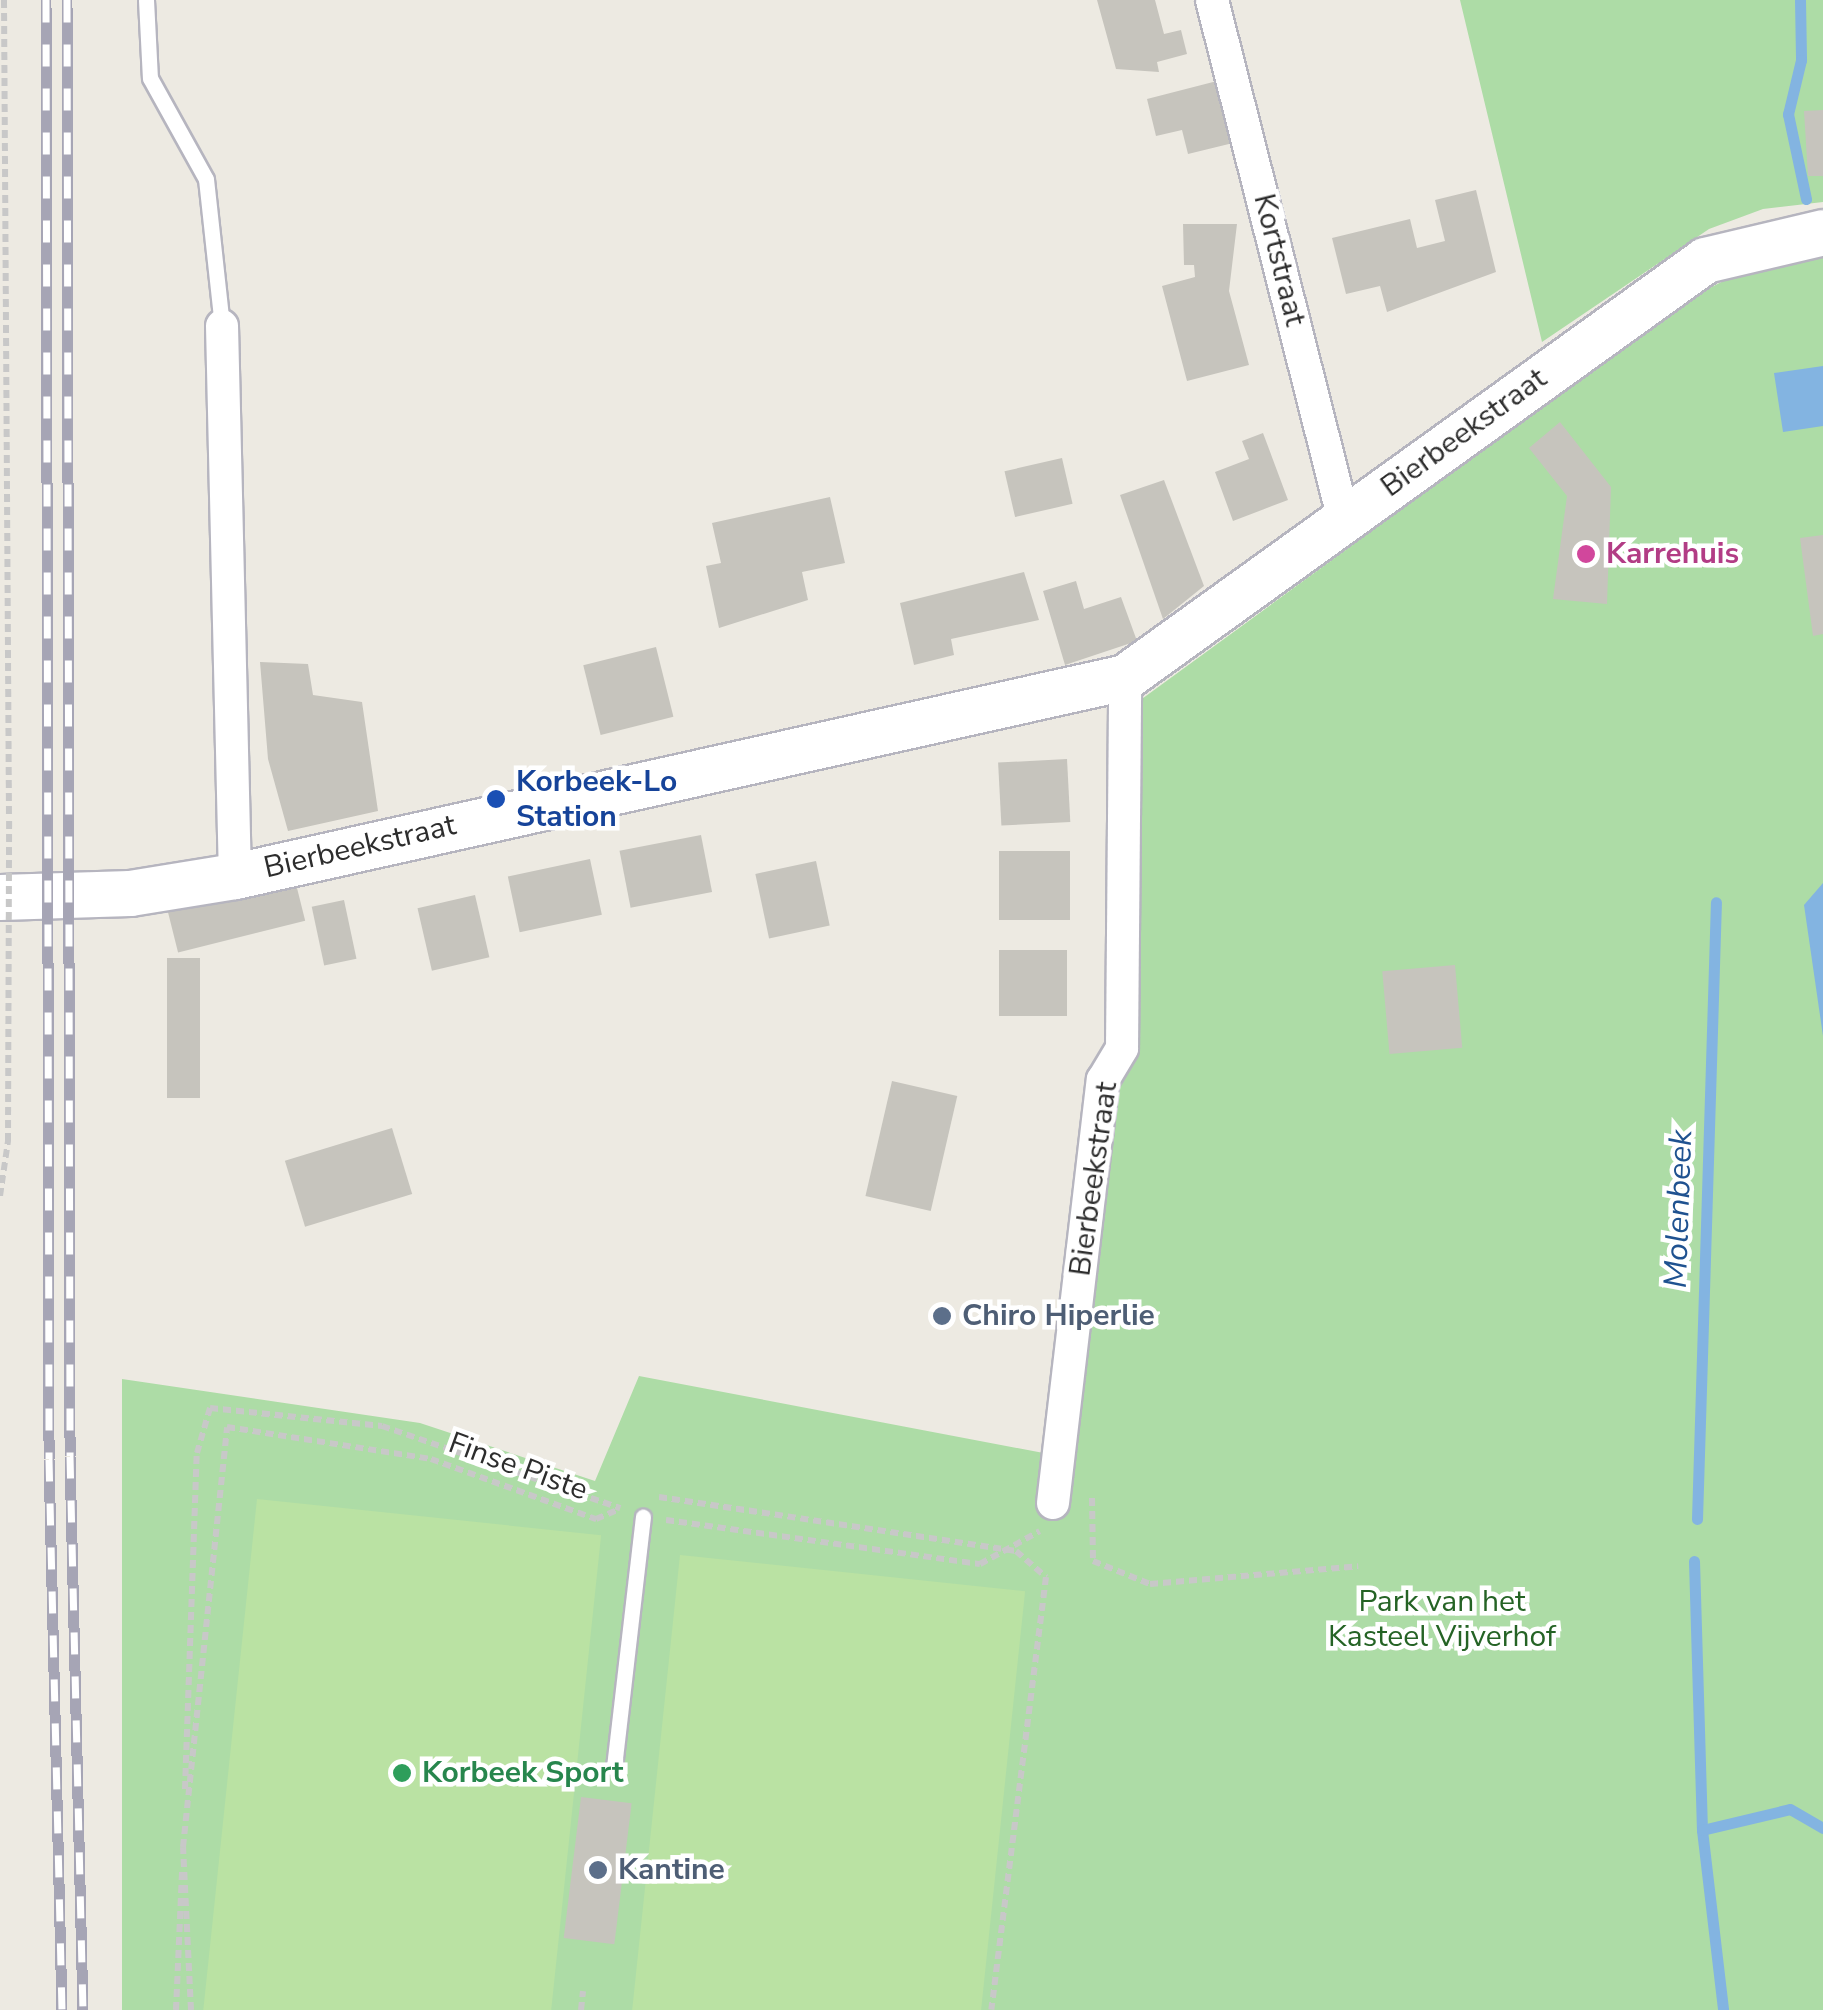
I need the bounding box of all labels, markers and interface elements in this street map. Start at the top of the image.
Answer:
street label: Kortstraat [1245,190,1313,330]
street label: Bierbeekstraat [1374,361,1554,505]
place label: Karrehuis [1606,536,1739,572]
marker: Karrehuis [1575,543,1597,565]
place label: Korbeek-Lo Station [516,764,677,834]
marker: Korbeek-Lo Station [485,788,507,810]
street label: Bierbeekstraat [261,807,459,887]
street label: Bierbeekstraat [1063,1080,1125,1278]
water label: Molenbeek [1657,1129,1701,1289]
place label: Chiro Hiperlie [962,1298,1155,1334]
marker: Chiro Hiperlie [931,1305,953,1327]
street label: Finse Piste [444,1425,592,1509]
park label: Park van het Kasteel Vijverhof [1328,1584,1556,1654]
place label: Korbeek Sport [422,1755,624,1791]
marker: Korbeek Sport [391,1762,413,1784]
place label: Kantine [618,1852,725,1888]
marker: Kantine [587,1859,609,1881]

